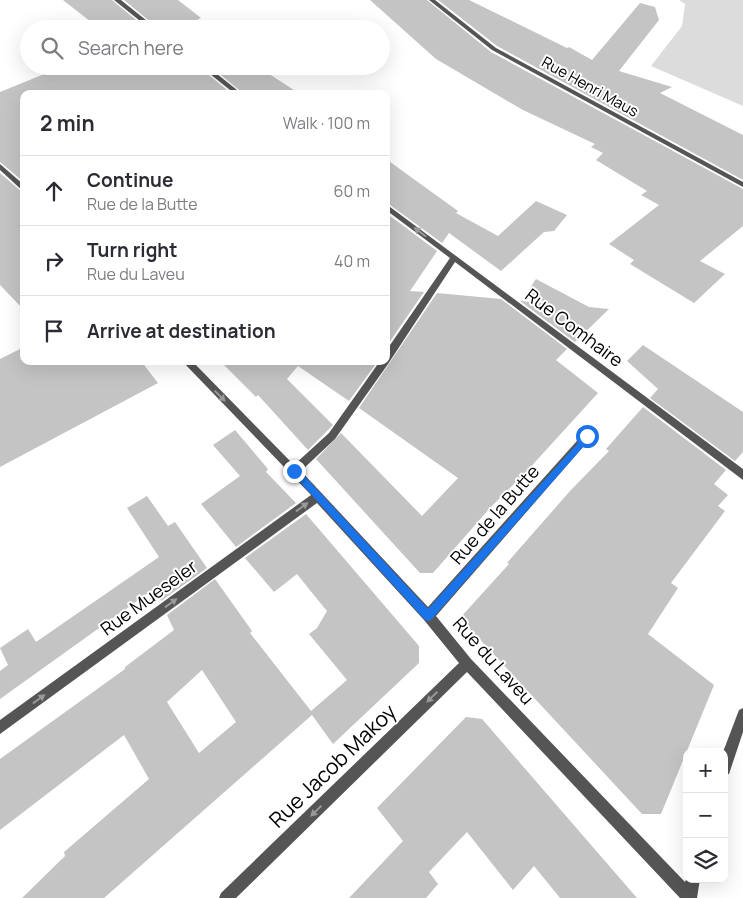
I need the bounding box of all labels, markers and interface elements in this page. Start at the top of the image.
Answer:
search box [20,20,390,75]
icon: search [38,34,66,62]
text: Search here [78,35,184,61]
street label: Rue Henri Maus [538,51,642,122]
text: 2 min [40,109,95,137]
text: Walk · 100 m [283,112,370,134]
text: Continue [87,167,173,193]
icon: ahead [40,177,68,205]
text: 60 m [334,180,370,202]
text: Rue de la Butte [87,193,198,215]
one-way arrow [414,227,427,238]
text: Turn right [87,237,177,263]
icon: right [40,247,68,275]
text: 40 m [334,250,370,272]
text: Rue du Laveu [87,263,185,285]
street label: Rue Comhaire [521,283,628,372]
icon: arrive [40,317,68,345]
text: Arrive at destination [87,318,276,344]
one-way arrow [214,390,226,402]
route start [576,425,599,448]
route end [283,460,306,483]
street label: Rue de la Butte [444,460,544,569]
one-way arrow [295,502,309,512]
street label: Rue Mueseler [95,554,202,640]
one-way arrow [164,598,177,608]
street label: Rue du Laveu [448,611,539,709]
one-way arrow [426,691,438,703]
one-way arrow [32,694,46,704]
street label: Rue Jacob Makoy [263,697,402,833]
map controls [683,748,728,883]
button: + [683,748,728,793]
button: − [683,793,728,838]
one-way arrow [310,805,322,817]
button: layers [683,838,728,883]

